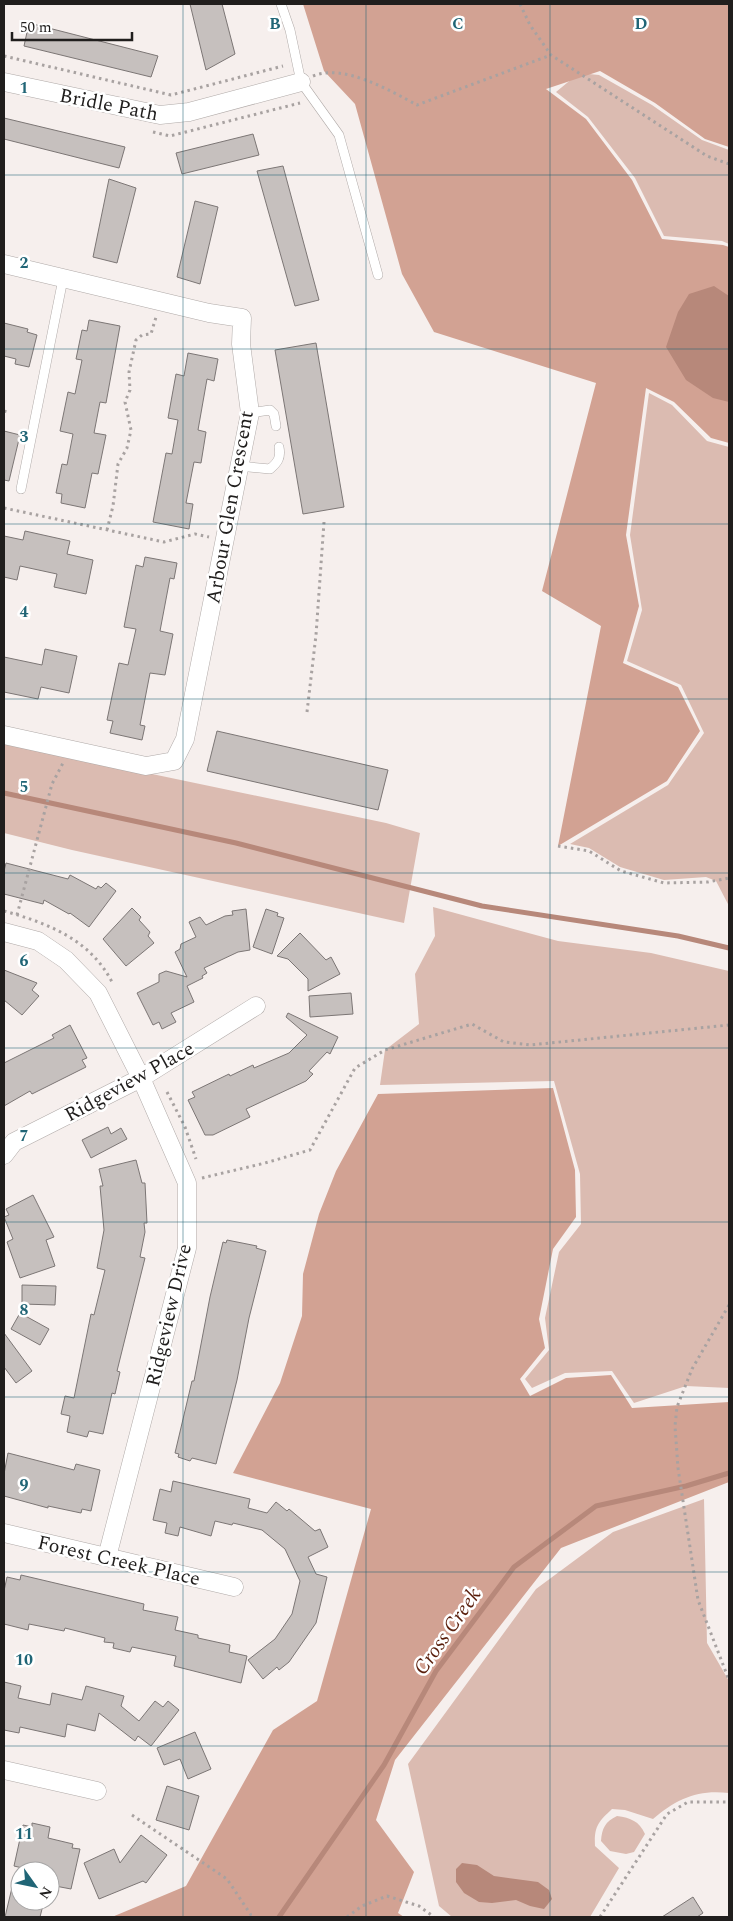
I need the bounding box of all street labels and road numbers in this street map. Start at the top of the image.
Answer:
street label: Bridle Path [57,81,161,129]
street label: Arbour Glen Crescent [198,408,262,606]
street label: Ridgeview Place [59,1034,200,1130]
street label: Ridgeview Drive [138,1241,200,1390]
street label: Forest Creek Place [34,1528,203,1594]

